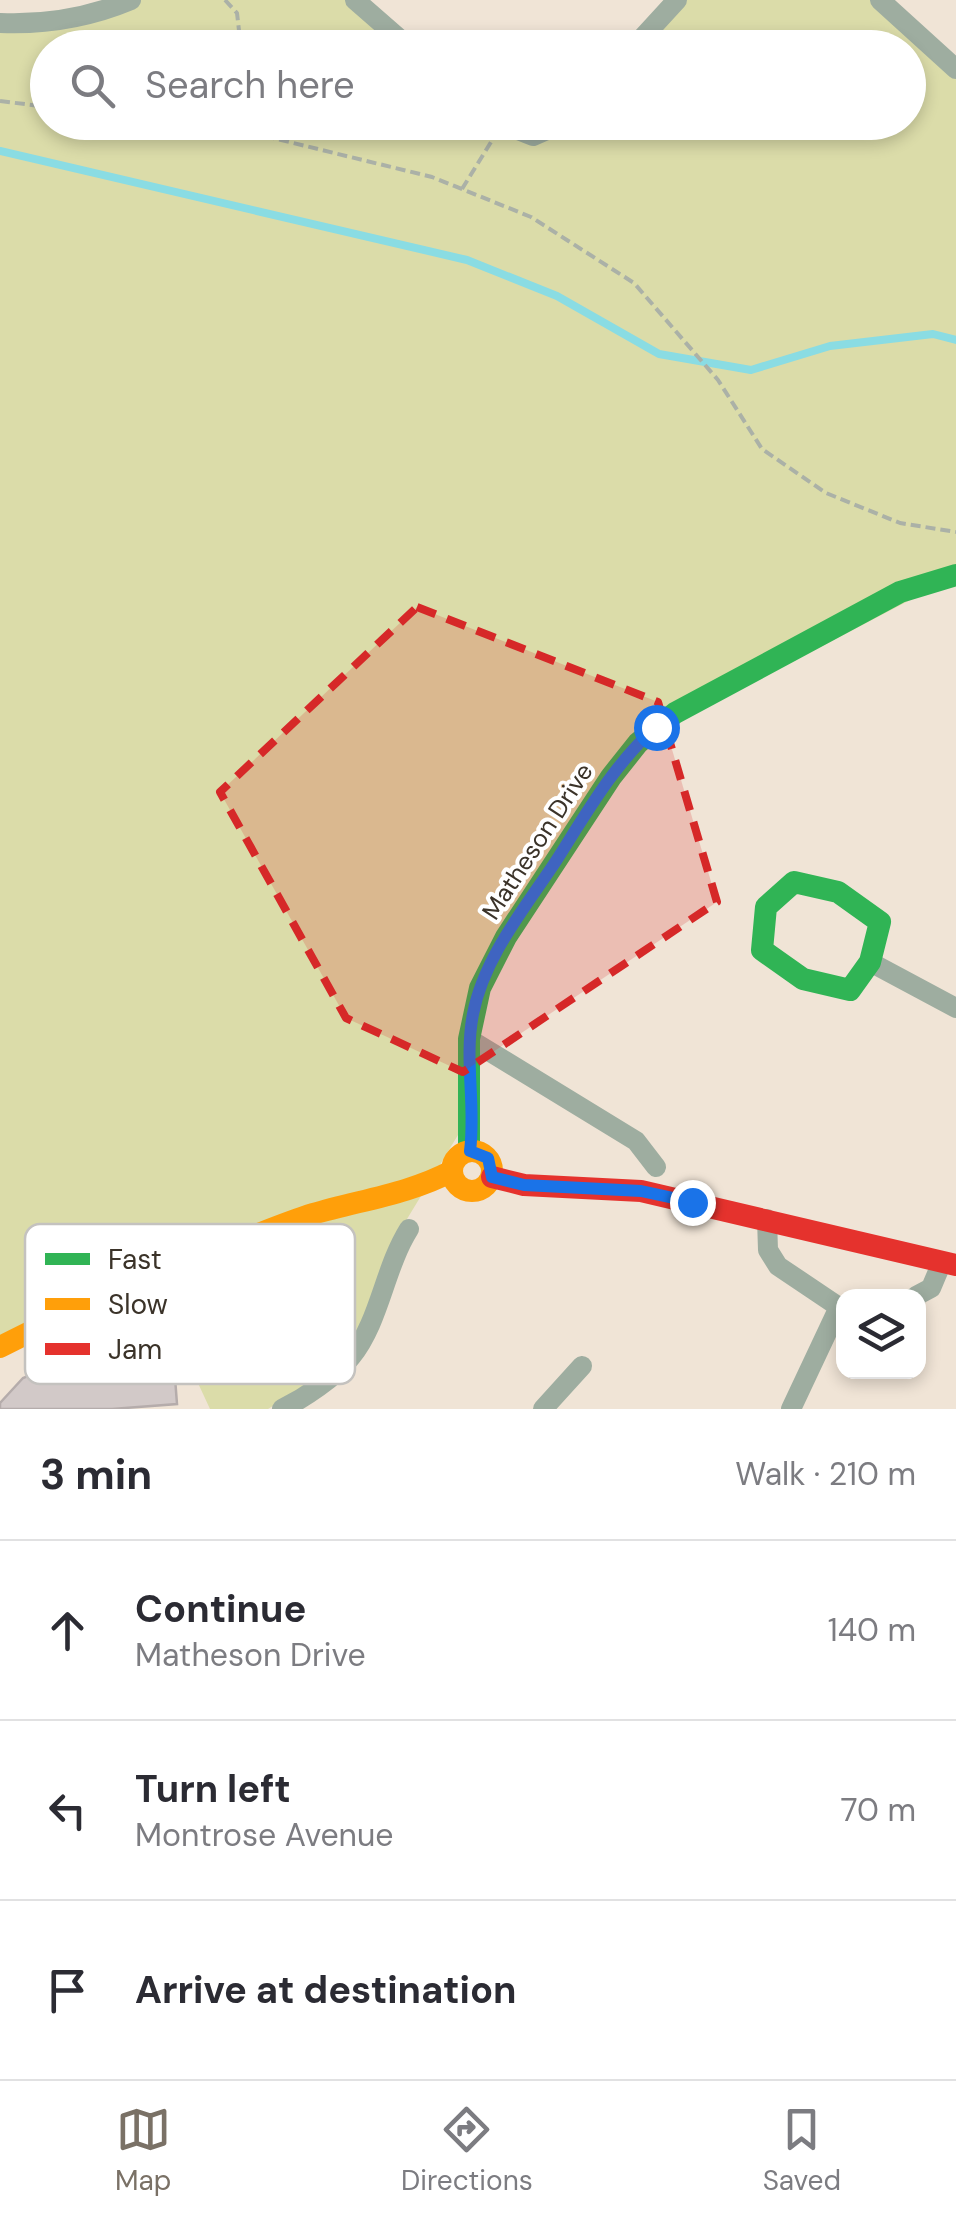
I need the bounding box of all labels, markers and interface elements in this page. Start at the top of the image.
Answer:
search box [30,30,926,140]
icon: search [65,58,120,113]
text: Search here [145,60,355,110]
route start [634,705,680,751]
street label: Matheson Drive [474,757,600,926]
route end [670,1180,716,1226]
legend [25,1224,355,1384]
text: Fast [108,1241,162,1278]
text: Slow [108,1286,168,1323]
map controls [836,1289,926,1379]
button: layers [836,1289,926,1379]
text: Jam [108,1331,162,1368]
text: 3 min [40,1447,152,1502]
text: Walk · 210 m [735,1453,916,1495]
text: Continue [135,1584,306,1634]
icon: ahead [40,1603,95,1658]
text: 140 m [828,1609,916,1651]
text: Matheson Drive [135,1634,366,1676]
text: Turn left [135,1764,291,1814]
icon: left [40,1783,95,1838]
text: 70 m [840,1789,916,1831]
text: Montrose Avenue [135,1814,394,1856]
icon: arrive [40,1963,95,2018]
text: Arrive at destination [135,1965,517,2015]
tab: Map [115,2102,171,2199]
tab: Directions [401,2102,533,2199]
tab: Saved [763,2102,841,2199]

